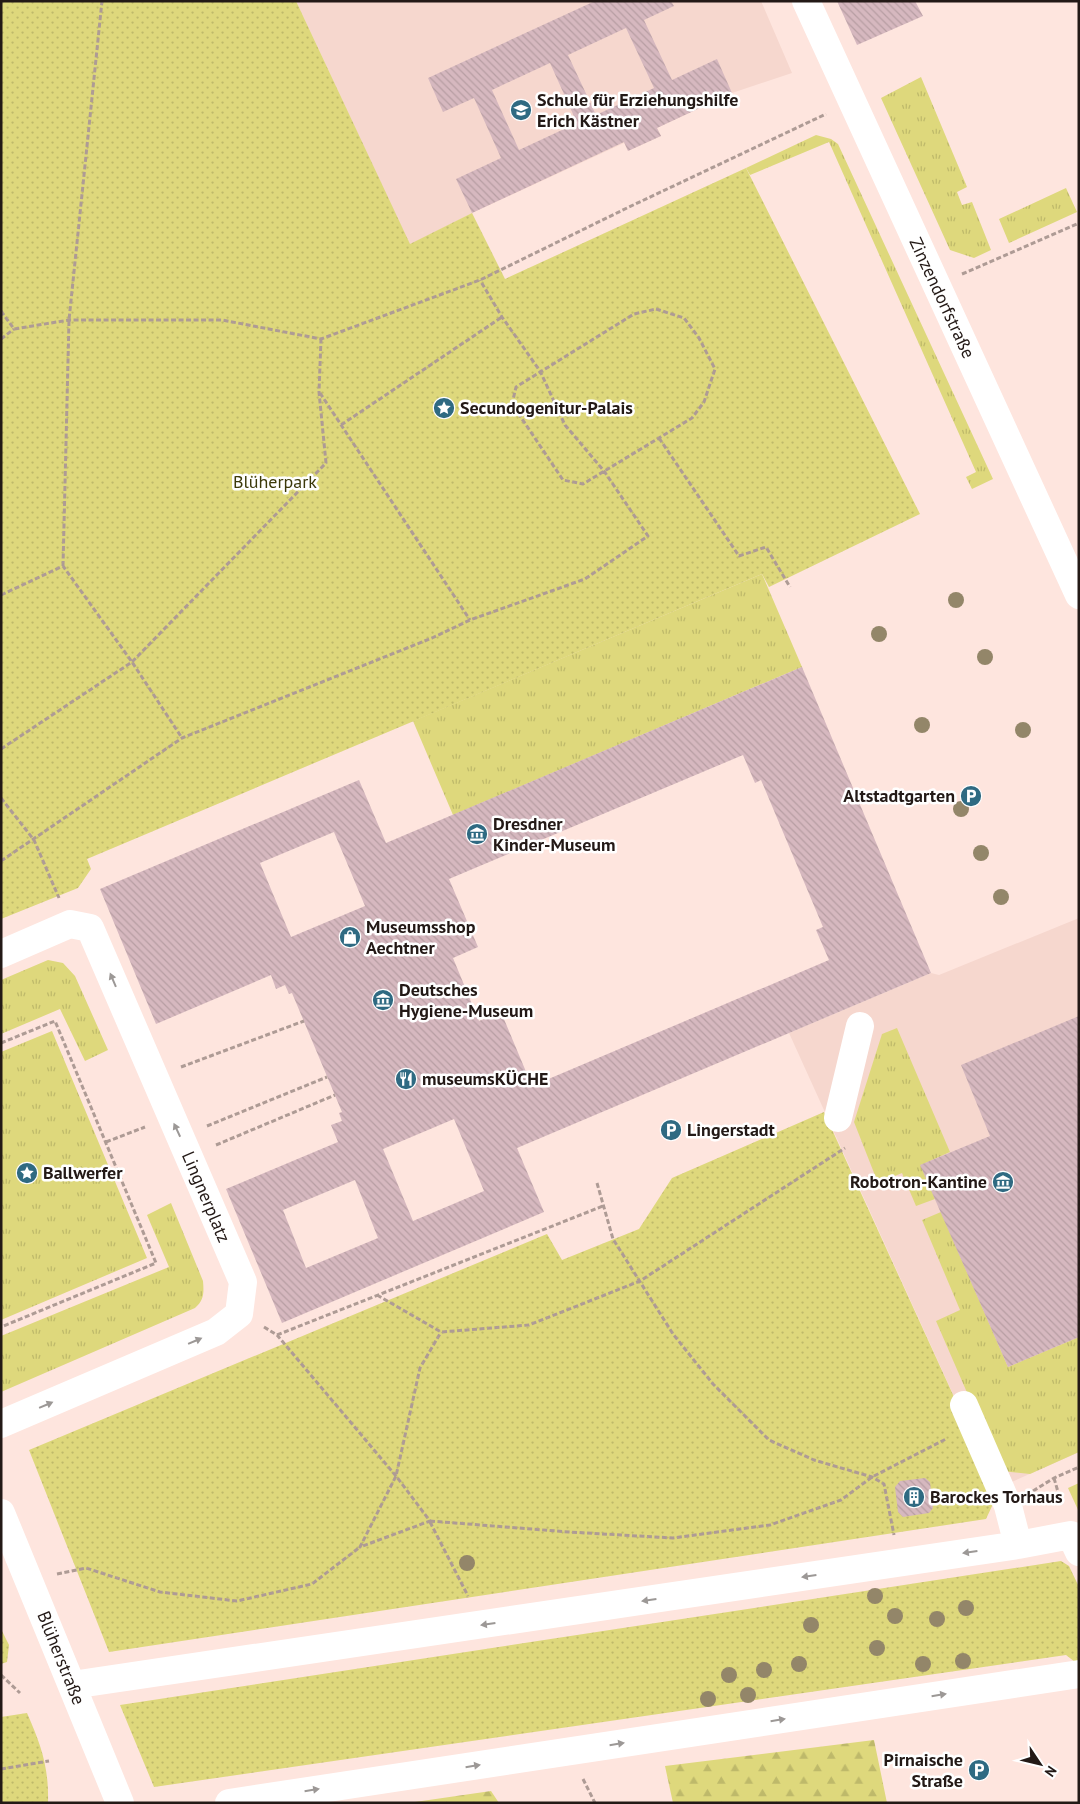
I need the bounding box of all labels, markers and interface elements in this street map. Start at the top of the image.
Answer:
place label: Schule für Erziehungshilfe Erich Kästner [537,88,738,132]
school or university icon: Schule für Erziehungshilfe Erich Kästner [509,98,533,122]
street label: Zinzendorfstraße [904,234,981,362]
place icon: Secundogenitur-Palais [432,396,456,420]
place label: Secundogenitur-Palais [460,396,633,419]
park label: Blüherpark [233,470,317,493]
place label: Altstadtgarten [843,784,955,807]
parking icon: Altstadtgarten [959,784,983,808]
place label: Dresdner Kinder-Museum [493,812,615,856]
museum icon: Dresdner Kinder-Museum [465,822,489,846]
place label: Museumsshop Aechtner [366,915,476,959]
shop icon: Museumsshop Aechtner [338,925,362,949]
one-way arrow [108,973,116,987]
place label: Deutsches Hygiene-Museum [399,978,533,1022]
museum icon: Deutsches Hygiene-Museum [371,988,395,1012]
restaurant icon: museumsKÜCHE [394,1067,418,1091]
place label: museumsKÜCHE [422,1067,548,1090]
parking icon: Lingerstadt [659,1118,683,1142]
place label: Lingerstadt [687,1118,776,1141]
one-way arrow [173,1123,181,1137]
street label: Lingnerplatz [177,1148,236,1246]
place icon: Ballwerfer [15,1161,39,1185]
place label: Ballwerfer [43,1161,123,1184]
place label: Robotron-Kantine [850,1170,987,1193]
museum icon: Robotron-Kantine [991,1170,1015,1194]
one-way arrow [188,1336,202,1344]
one-way arrow [39,1400,53,1408]
building icon: Barockes Torhaus [902,1485,926,1509]
place label: Barockes Torhaus [930,1485,1063,1508]
one-way arrow [962,1548,978,1556]
one-way arrow [801,1572,817,1580]
one-way arrow [640,1596,656,1604]
street label: Blüherstraße [32,1608,91,1708]
one-way arrow [480,1620,496,1628]
one-way arrow [931,1691,947,1699]
one-way arrow [770,1715,786,1723]
north arrow [1015,1739,1065,1789]
one-way arrow [610,1740,626,1748]
place label: Pirnaische Straße [884,1748,963,1792]
parking icon: Pirnaische Straße [967,1758,991,1782]
one-way arrow [465,1762,481,1770]
text: N [1041,1763,1061,1780]
one-way arrow [304,1786,320,1794]

